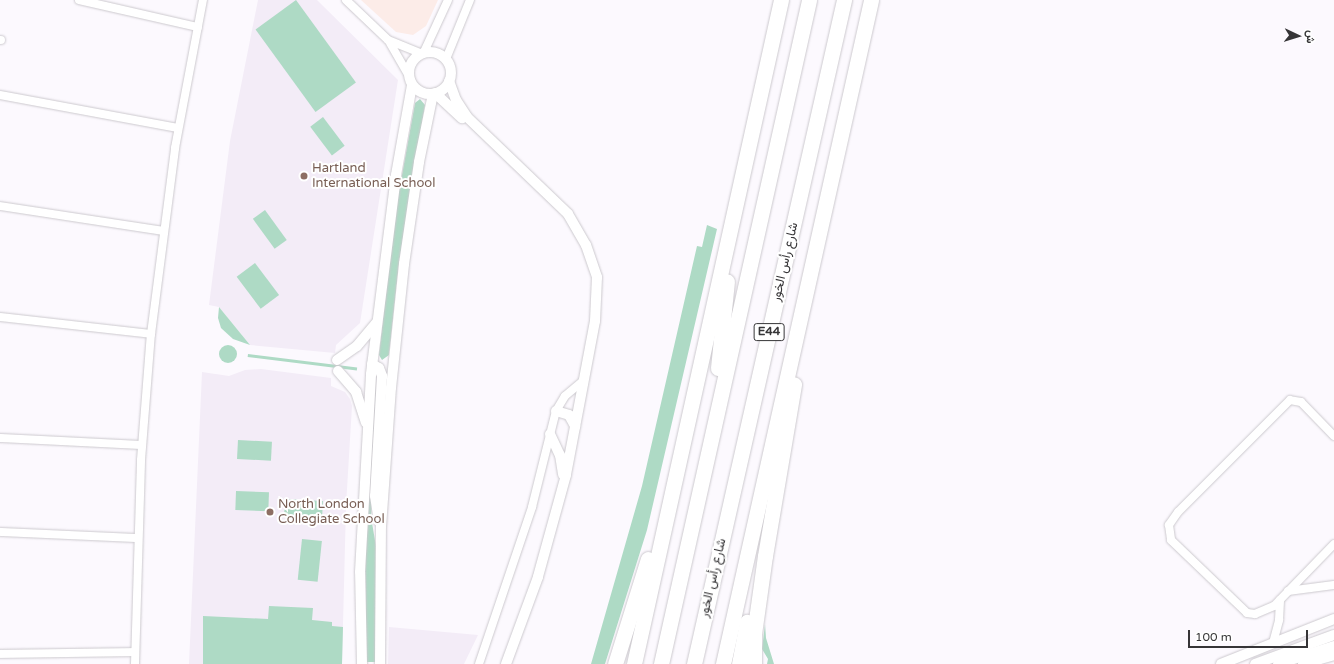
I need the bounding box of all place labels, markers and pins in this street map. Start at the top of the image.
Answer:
place label: Hartland International School [312,161,435,192]
marker: Hartland International School [299,171,309,181]
place label: North London Collegiate School [278,497,385,528]
marker: North London Collegiate School [265,507,275,517]

